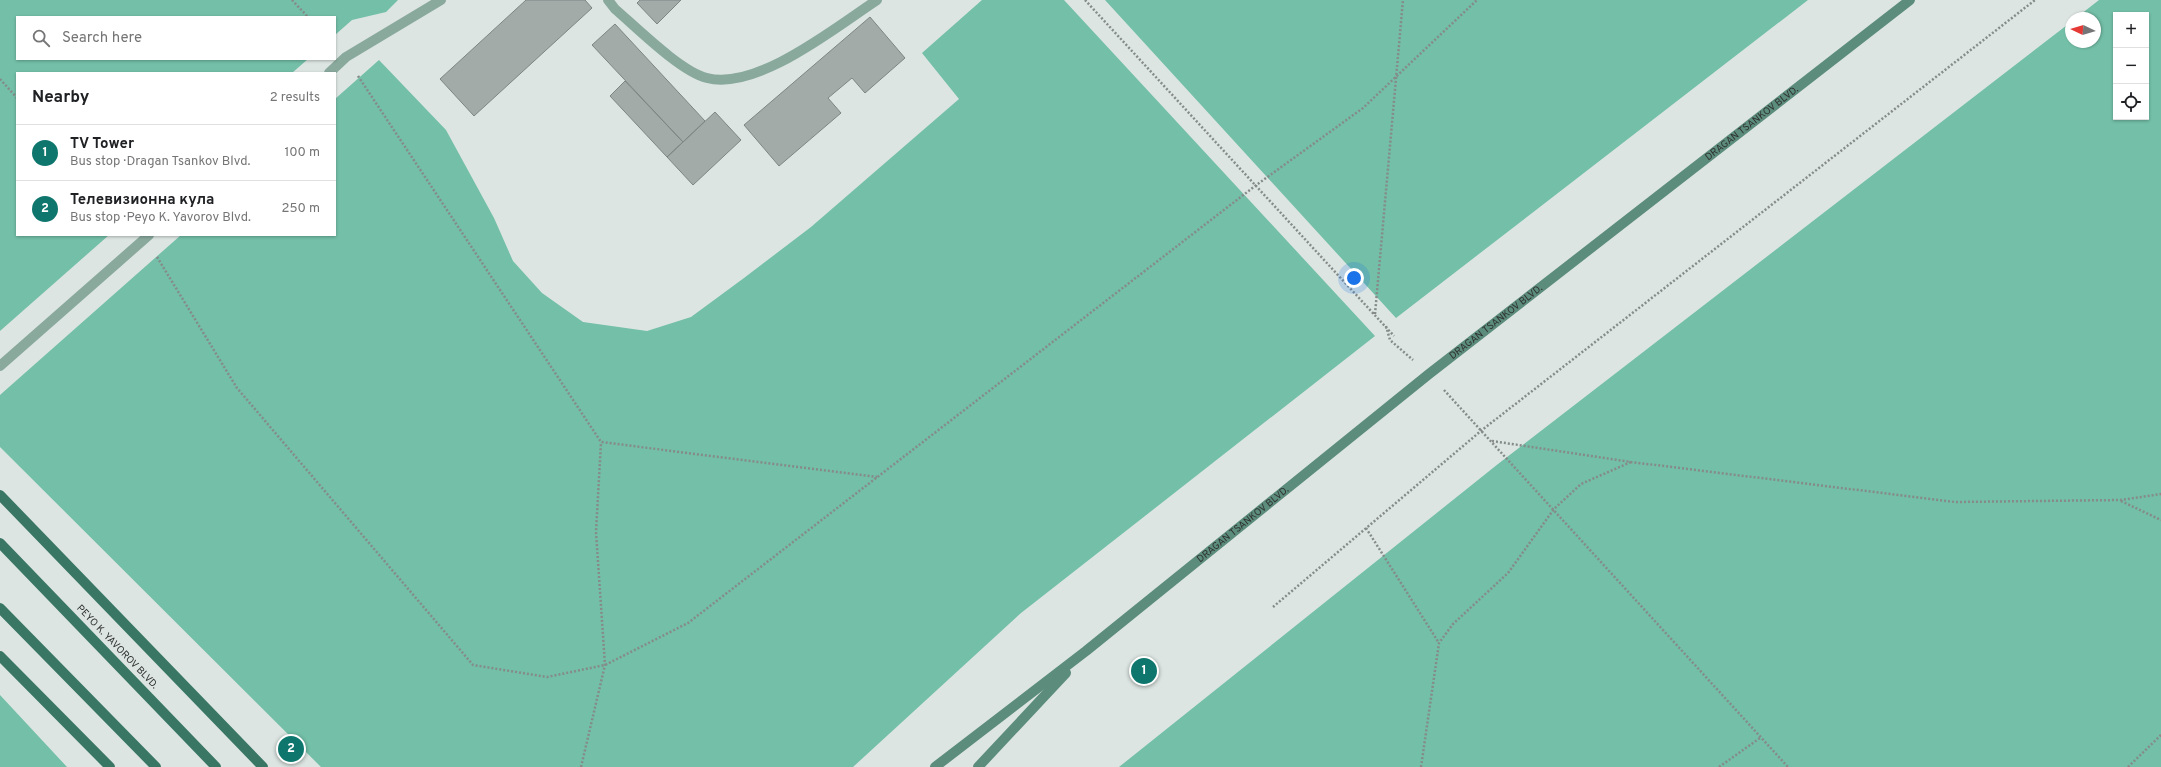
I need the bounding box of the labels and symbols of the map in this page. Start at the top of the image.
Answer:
north arrow [2065,12,2101,48]
street label: DRAGAN TSANKOV BLVD. [1702,83,1801,163]
your location [1344,268,1364,288]
street label: DRAGAN TSANKOV BLVD. [1447,282,1545,362]
street label: DRAGAN TSANKOV BLVD. [1194,483,1292,565]
street label: PEYO K. YAVOROV BLVD. [73,602,161,692]
pin: 1 [1131,656,1157,686]
pin: 2 [278,734,304,764]

